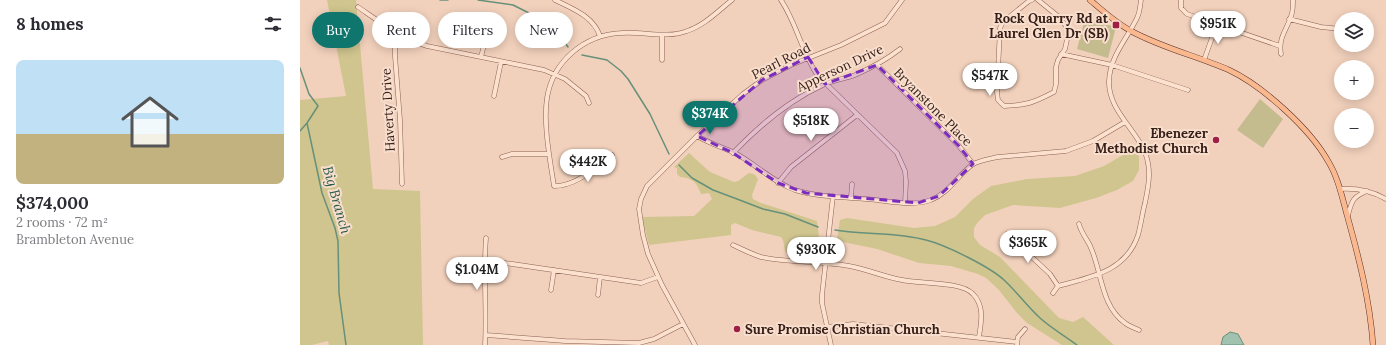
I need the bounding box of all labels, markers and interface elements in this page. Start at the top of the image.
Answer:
place label: Rock Quarry Rd at Laurel Glen Dr (SB) [989,10,1109,42]
pin: $951K [1190,11,1246,45]
chip: Buy [312,12,364,48]
chip: Rent [372,12,430,48]
chip: Filters [438,12,507,48]
chip: New [515,12,573,48]
map controls [1334,12,1374,148]
button: layers [1334,12,1374,52]
text: 8 homes [16,13,83,35]
icon: filters [262,13,284,35]
text: $951K [1200,15,1236,32]
marker: Rock Quarry Rd at Laurel Glen Dr (SB) [1111,20,1121,30]
street label: Pearl Road [749,39,814,83]
street label: Apperson Drive [793,40,886,96]
button: + [1334,60,1374,100]
pin: $547K [962,63,1018,97]
street label: Bryanstone Place [890,64,976,150]
text: $547K [971,67,1009,84]
street label: Haverty Drive [377,68,399,152]
icon: home [114,86,186,158]
pin: $374K [682,101,738,135]
text: $374K [691,105,729,122]
pin: $518K [783,108,839,142]
button: − [1334,108,1374,148]
text: $518K [793,112,829,129]
place label: Ebenezer Methodist Church [1095,125,1209,157]
marker: Ebenezer Methodist Church [1211,135,1221,145]
pin: $442K [560,149,616,183]
text: $442K [569,153,607,170]
water label: Big Branch [319,164,355,236]
text: $374,000 [16,192,89,214]
text: 2 rooms · 72 m² [16,214,108,231]
pin: $365K [1000,230,1056,264]
text: Brambleton Avenue [16,231,134,248]
text: $365K [1009,234,1047,251]
pin: $930K [788,237,844,271]
text: $930K [796,241,836,258]
pin: $1.04M [444,257,510,291]
text: $1.04M [455,261,499,278]
place label: Sure Promise Christian Church [745,321,940,338]
marker: Sure Promise Christian Church [732,324,742,334]

